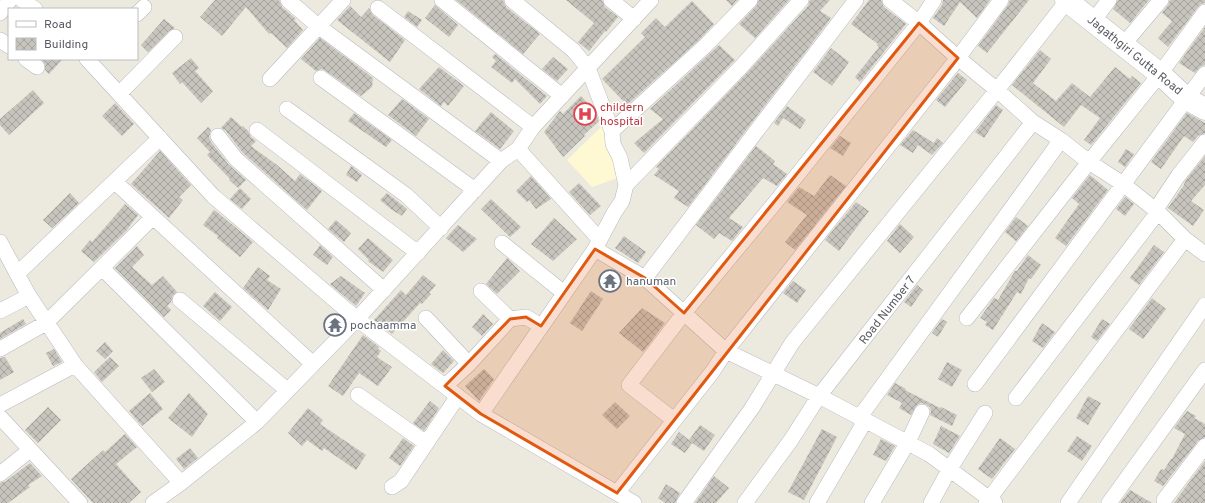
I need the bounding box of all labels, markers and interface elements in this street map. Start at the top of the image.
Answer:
legend [8,8,138,60]
street label: Jagathgiri Gutta Road [1083,12,1185,99]
text: Road [44,17,72,33]
text: Building [44,37,88,53]
place label: childern hospital [600,100,644,130]
hospital icon: childern hospital [572,101,598,127]
temple icon: hanuman [597,268,623,294]
street label: Road Number 7 [856,273,920,348]
place label: hanuman [626,274,676,290]
temple icon: pochaamma [322,312,348,338]
place label: pochaamma [350,318,416,334]

